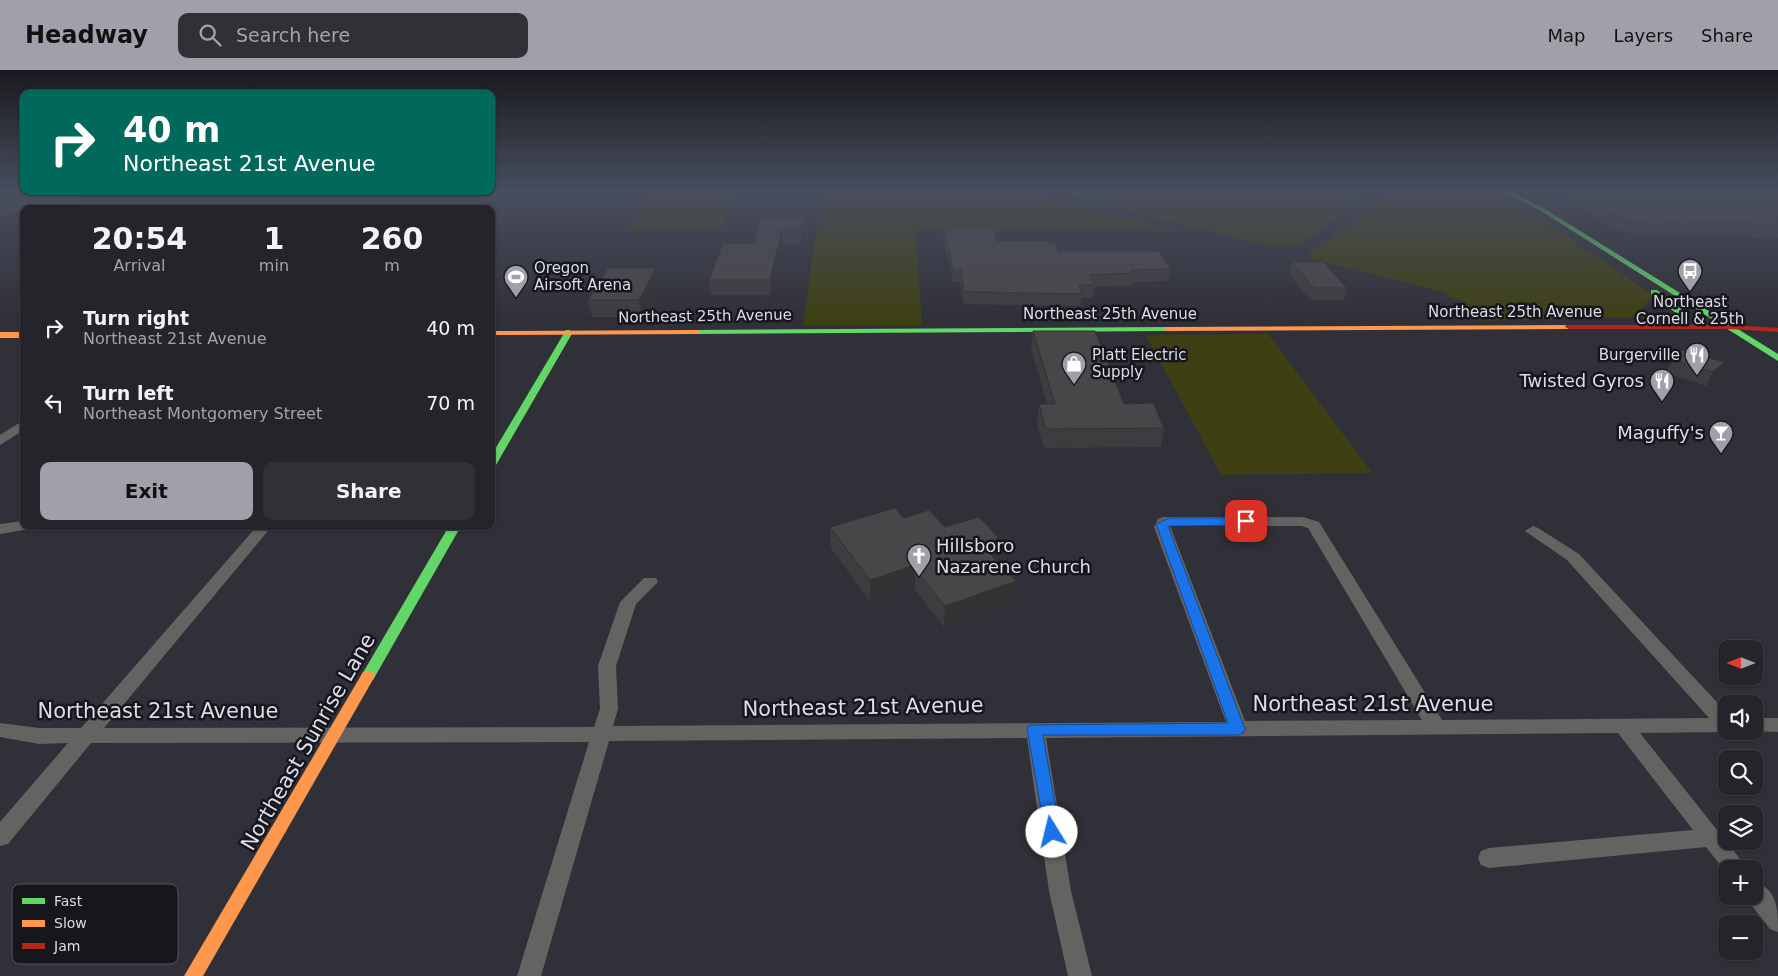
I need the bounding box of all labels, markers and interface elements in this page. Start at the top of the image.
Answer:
search box [178,13,528,58]
text: Headway [25,21,148,49]
icon: search [196,21,224,49]
text: Search here [236,24,350,46]
text: Map [1547,25,1585,46]
text: Layers [1613,25,1673,46]
text: Share [1701,25,1753,46]
icon: right [40,110,105,175]
text: 40 m [123,110,220,150]
text: Northeast 21st Avenue [123,151,375,176]
text: 20:54 [92,221,187,256]
text: 1 [263,221,284,256]
text: 260 [361,221,423,256]
text: Arrival [113,256,165,275]
text: min [259,256,289,275]
text: m [384,256,400,275]
bus stop icon: Northeast Cornell & 25th [1677,258,1703,292]
place label: Oregon Airsoft Arena [534,259,631,294]
sports icon: Oregon Airsoft Arena [503,264,529,298]
place label: Northeast Cornell & 25th [1636,293,1744,328]
street label: Northeast 25th Avenue [1428,303,1602,321]
street label: Northeast 25th Avenue [618,305,792,327]
street label: Northeast 25th Avenue [1023,305,1197,323]
text: Turn right [83,307,189,329]
icon: right [40,314,68,342]
text: 40 m [426,317,475,339]
text: Northeast 21st Avenue [83,329,267,348]
restaurant icon: Burgerville [1684,342,1710,376]
place label: Platt Electric Supply [1092,346,1187,381]
place label: Burgerville [1599,346,1680,364]
shop icon: Platt Electric Supply [1061,351,1087,385]
restaurant icon: Twisted Gyros [1649,368,1675,402]
place label: Twisted Gyros [1519,370,1644,391]
text: Turn left [83,382,174,404]
icon: left [40,389,68,417]
text: 70 m [426,392,475,414]
text: Northeast Montgomery Street [83,404,322,423]
bar icon: Maguffy's [1708,420,1734,454]
place label: Maguffy's [1617,422,1704,443]
button: Exit [40,462,253,520]
button: Share [263,462,475,520]
pin [1225,500,1267,542]
icon: arrive [1232,507,1260,535]
place label: Hillsboro Nazarene Church [936,535,1091,577]
church icon: Hillsboro Nazarene Church [906,543,932,577]
street label: Northeast Sunrise Lane [236,629,380,855]
north arrow [1718,640,1762,685]
map controls [1718,640,1763,960]
street label: Northeast 21st Avenue [1253,692,1493,716]
street label: Northeast 21st Avenue [742,693,984,721]
button: sound [1718,695,1763,740]
street label: Northeast 21st Avenue [38,699,278,723]
button: search [1718,750,1763,795]
position arrow [1025,805,1077,857]
button: layers [1718,805,1763,850]
button: + [1718,860,1763,905]
legend [12,884,178,964]
text: Fast [54,893,83,909]
text: Slow [54,915,87,931]
button: − [1718,915,1763,960]
text: Jam [53,938,80,954]

